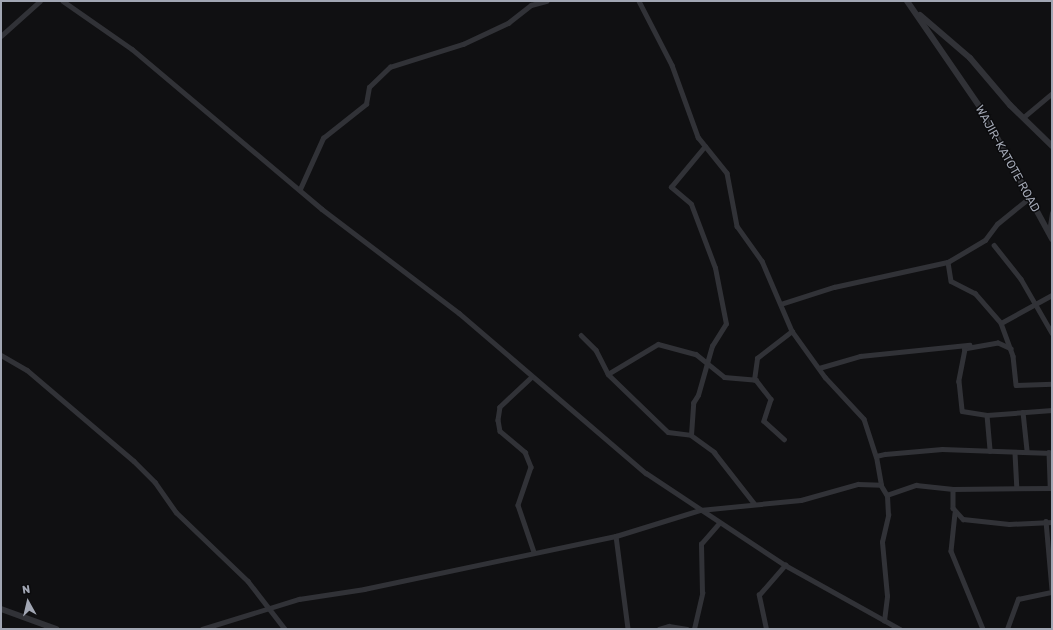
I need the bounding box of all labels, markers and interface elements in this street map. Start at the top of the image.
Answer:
street label: WAJIR-KATOTE ROAD [972,103,1042,215]
north arrow [8,582,48,622]
text: N [21,583,31,597]

